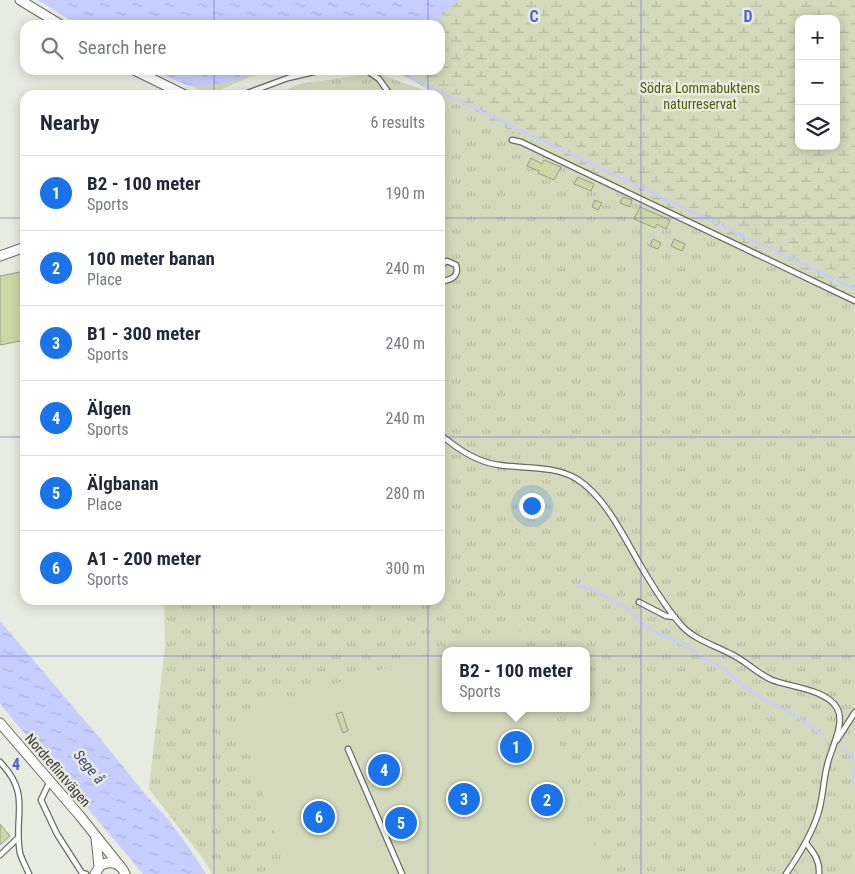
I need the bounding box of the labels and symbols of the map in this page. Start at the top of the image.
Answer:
text: C [529,7,539,26]
text: D [743,7,753,26]
park label: Södra Lommabuktens naturreservat [640,80,760,112]
your location [519,493,545,519]
pin: 1 [500,728,532,766]
street label: Nordreflintvägen [22,730,94,810]
water label: Sege å [70,746,108,788]
pin: 4 [368,751,400,789]
text: 4 [12,755,20,774]
pin: 3 [448,780,480,818]
pin: 2 [531,781,563,819]
pin: 6 [303,798,335,836]
pin: 5 [385,804,417,842]

